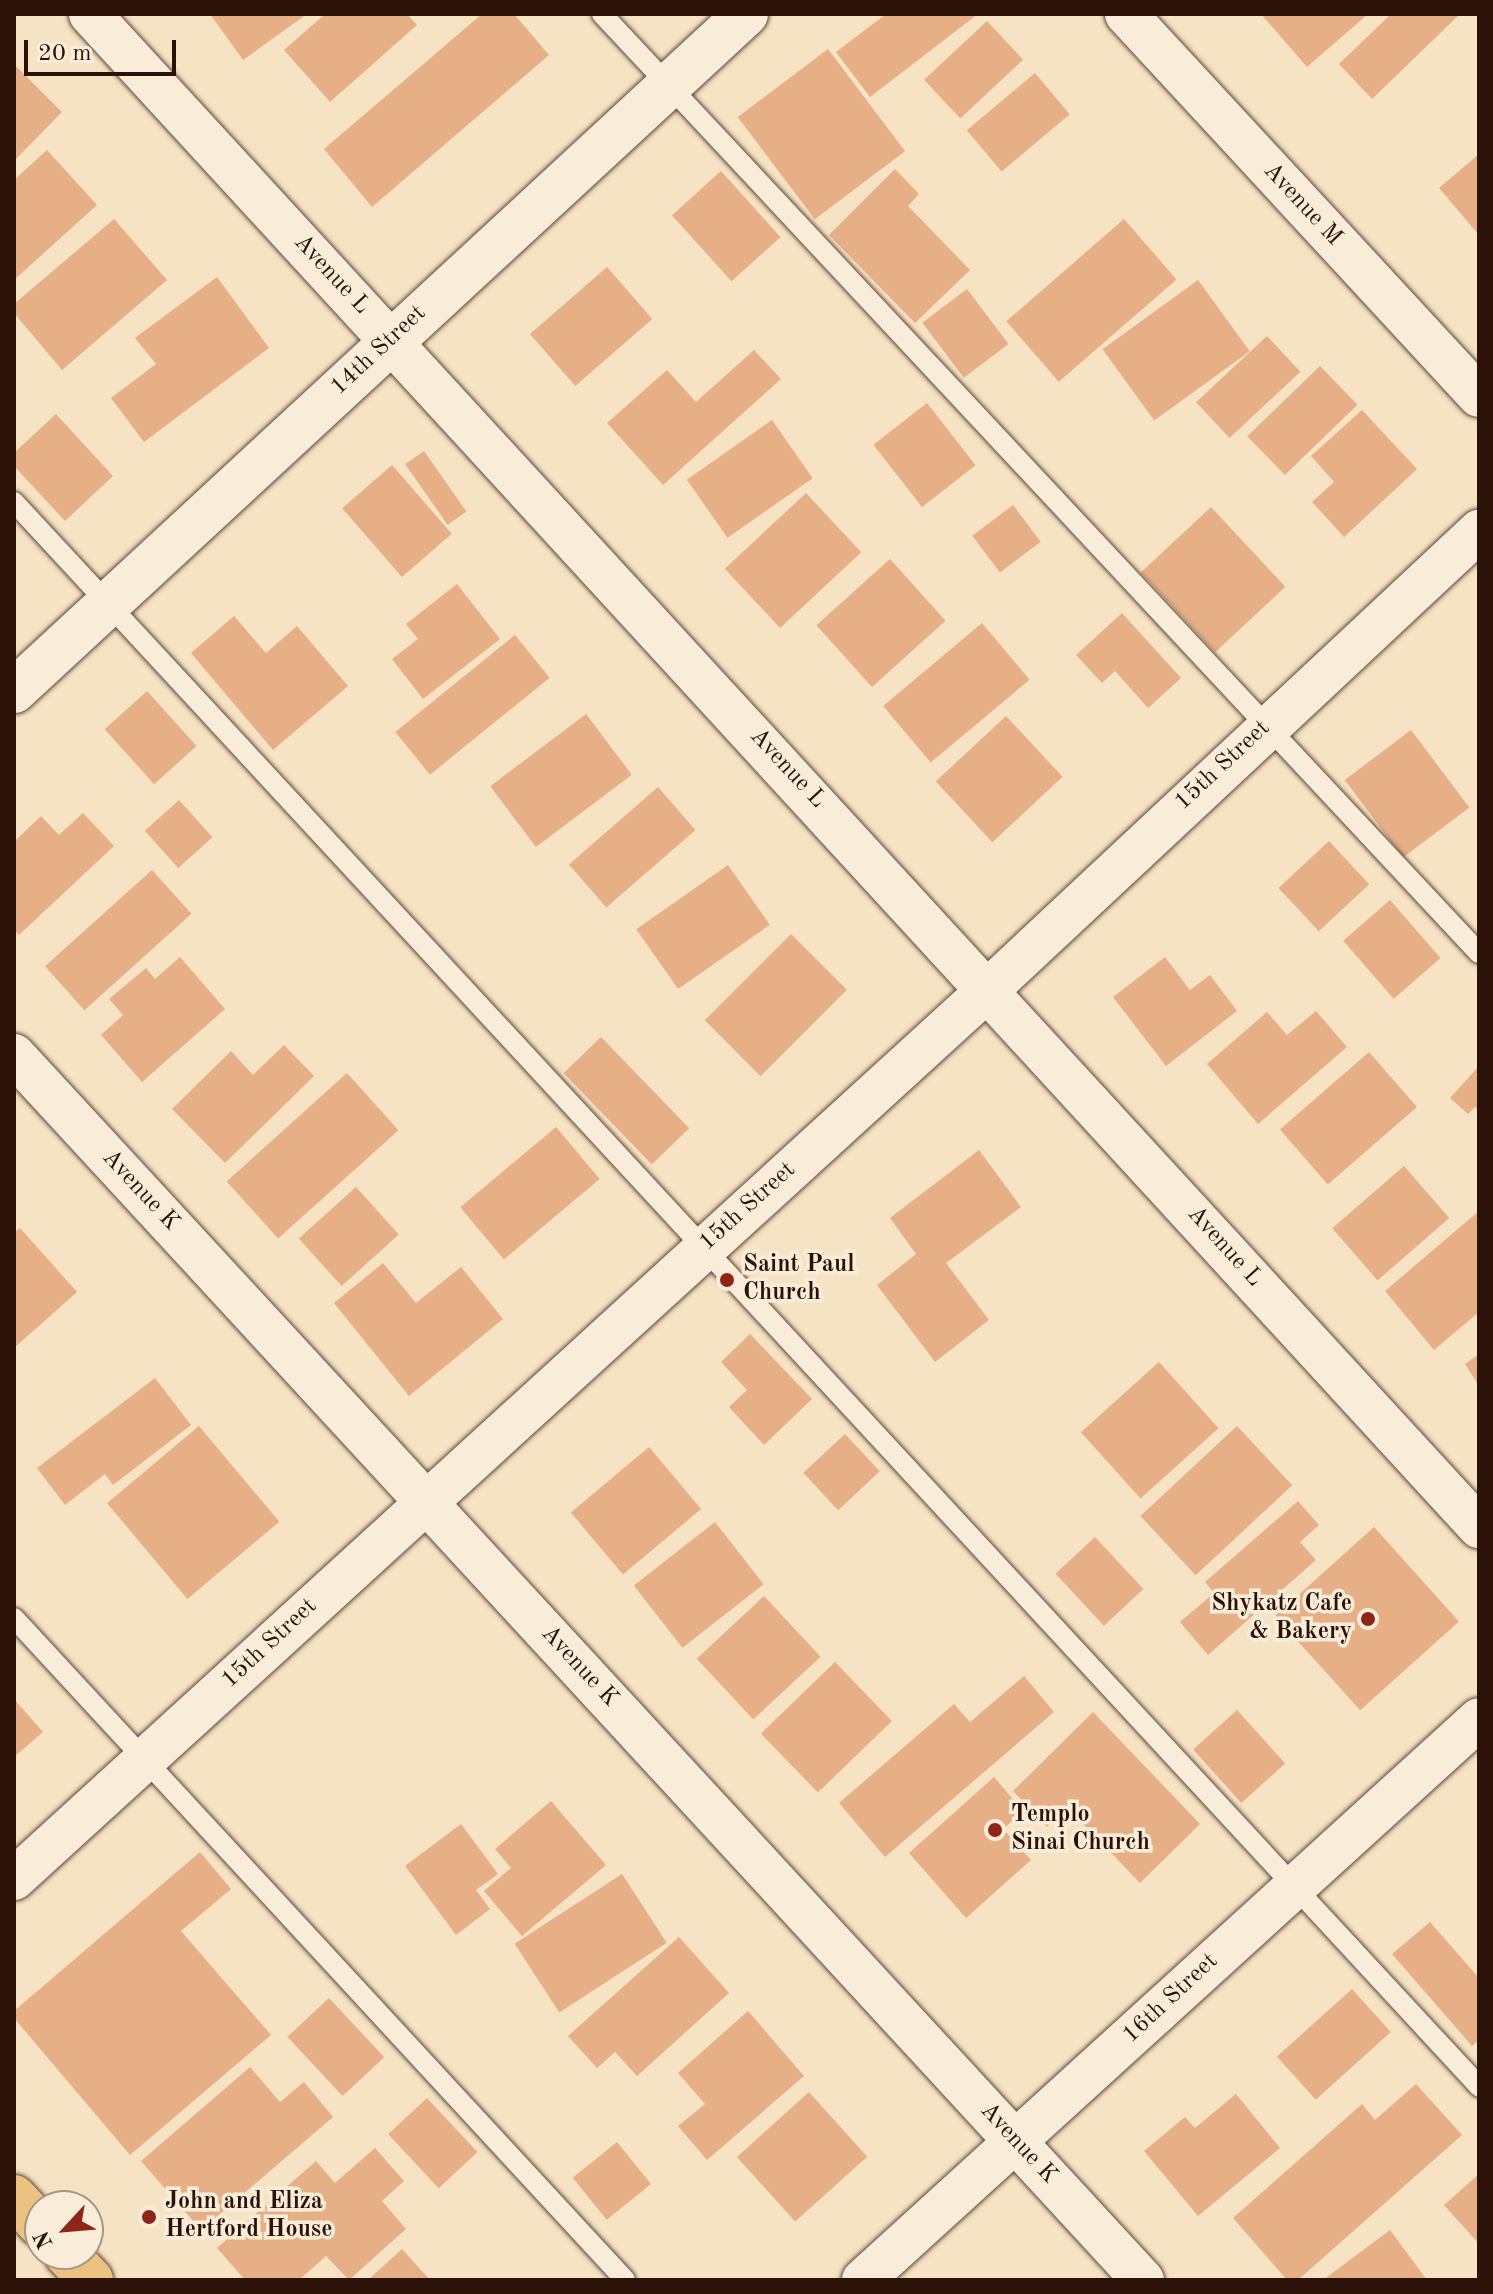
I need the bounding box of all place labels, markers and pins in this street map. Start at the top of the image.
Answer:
place label: Saint Paul Church [743,1252,855,1308]
marker: Saint Paul Church [718,1271,736,1289]
place label: Shykatz Cafe & Bakery [1211,1591,1352,1647]
marker: Shykatz Cafe & Bakery [1359,1610,1377,1628]
place label: Templo Sinai Church [1011,1802,1150,1858]
marker: Templo Sinai Church [986,1821,1004,1839]
place label: John and Eliza Hertford House [165,2189,333,2245]
marker: John and Eliza Hertford House [140,2208,158,2226]

